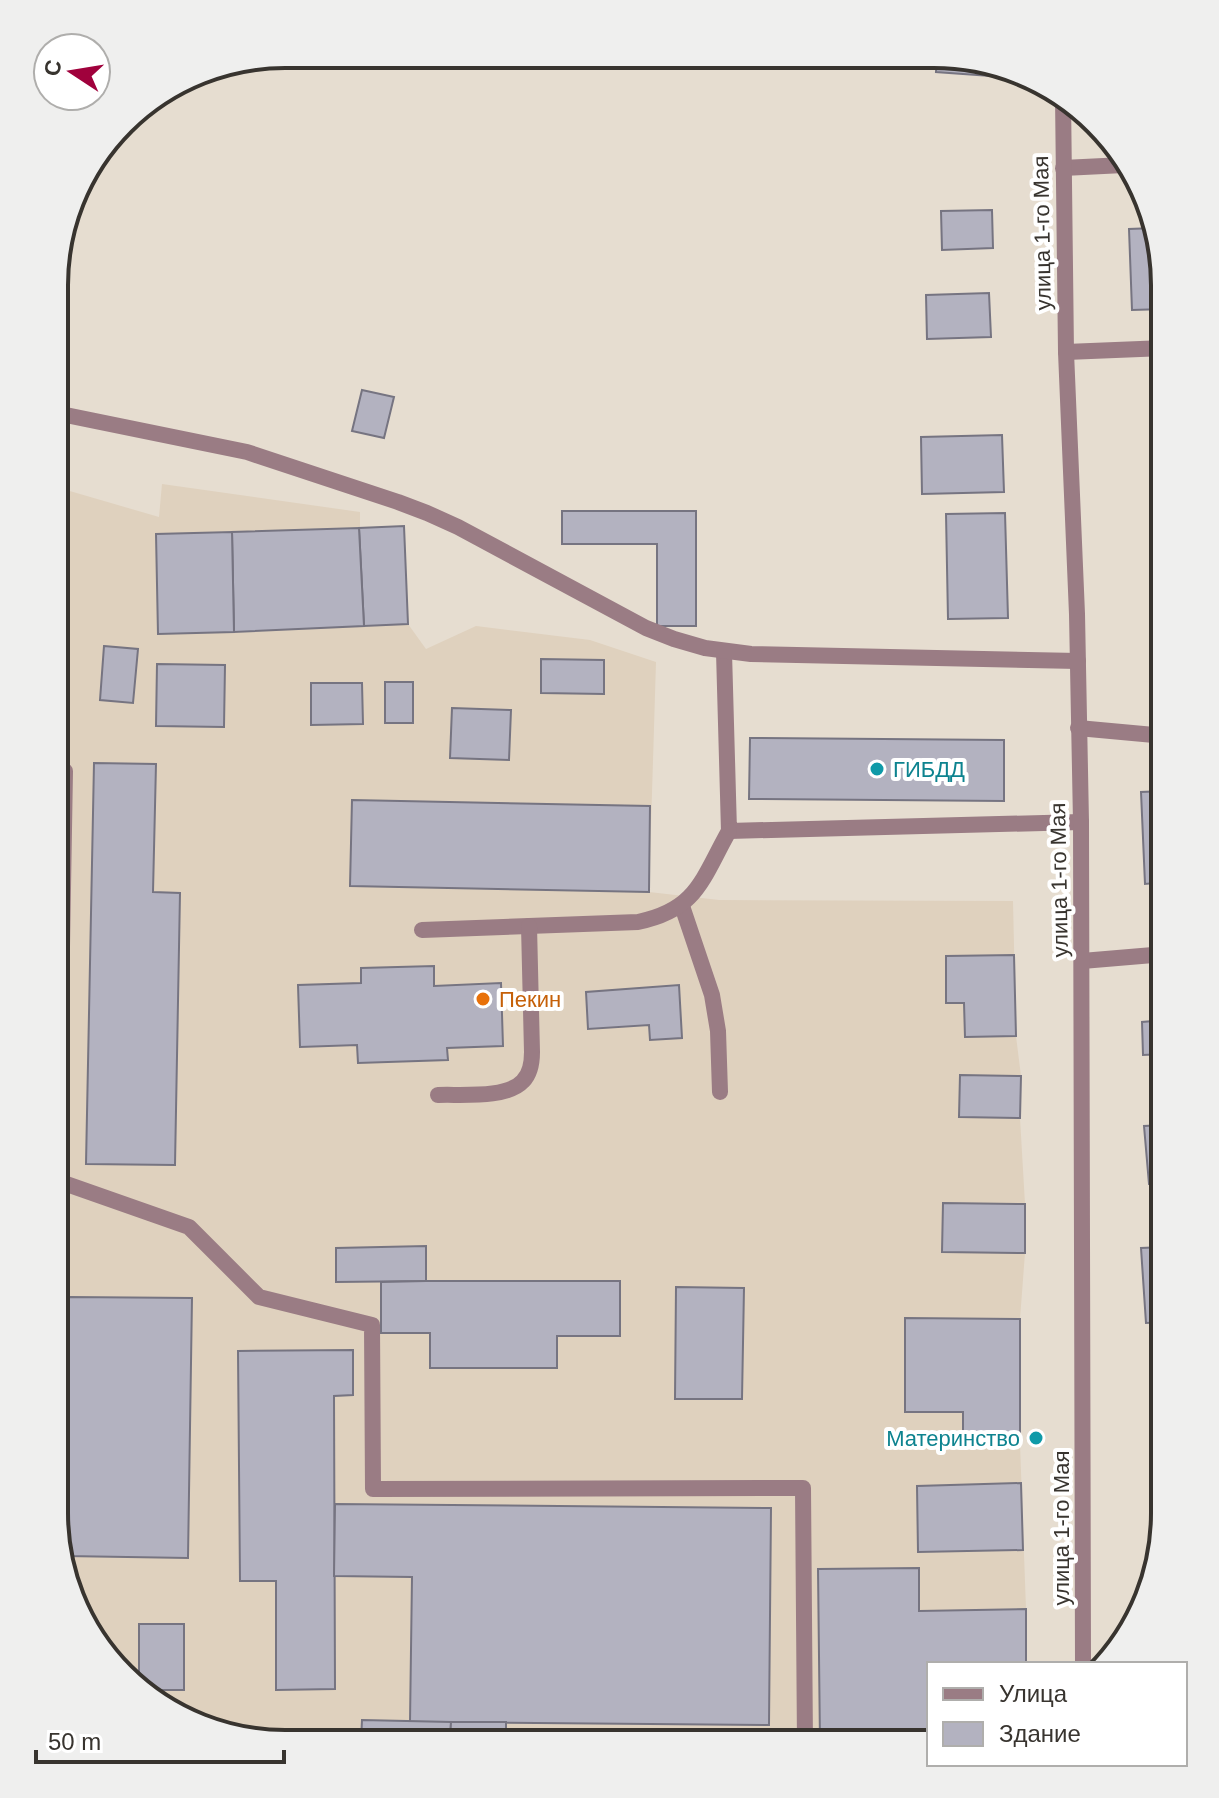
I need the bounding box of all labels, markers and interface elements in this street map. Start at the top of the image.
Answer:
north arrow [32,32,112,112]
text: С [39,57,67,78]
street label: улица 1-го Мая [1028,155,1056,311]
place label: ГИБДД [893,757,965,782]
marker: ГИБДД [868,760,886,778]
street label: улица 1-го Мая [1045,802,1073,958]
place label: Пекин [499,987,561,1012]
marker: Пекин [474,990,492,1008]
place label: Материнство [886,1426,1020,1451]
marker: Материнство [1027,1429,1045,1447]
street label: улица 1-го Мая [1049,1451,1074,1605]
legend [927,1662,1187,1766]
text: Улица [999,1680,1068,1707]
scale bar [36,1714,284,1764]
text: Здание [999,1720,1081,1747]
text: 50 m [48,1728,101,1755]

